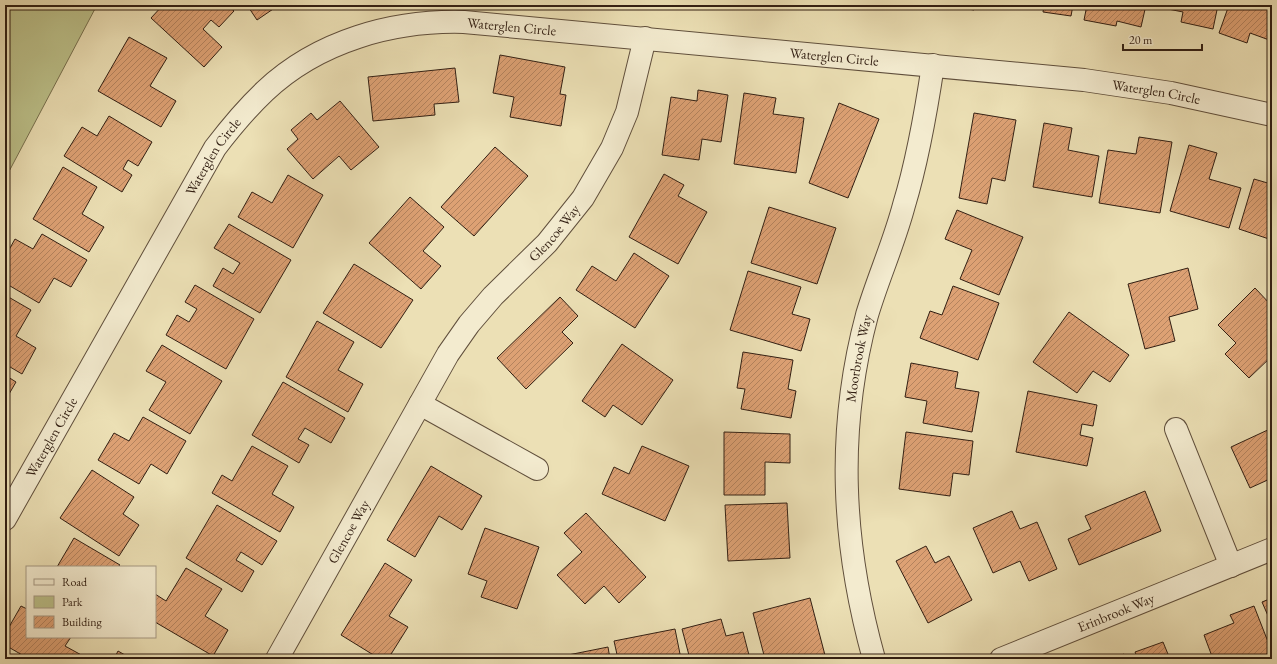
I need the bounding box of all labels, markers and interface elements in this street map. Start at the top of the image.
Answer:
street label: Waterglen Circle [466,13,558,40]
scale bar [1123,26,1202,52]
text: 20 m [1129,32,1153,48]
street label: Waterglen Circle [789,44,880,70]
street label: Waterglen Circle [1111,75,1203,108]
street label: Waterglen Circle [181,113,245,199]
street label: Glencoe Way [524,200,584,265]
street label: Moorbrook Way [841,312,876,403]
street label: Waterglen Circle [21,393,81,481]
street label: Glencoe Way [323,496,374,567]
legend [26,566,156,638]
text: Road [62,574,88,590]
street label: Erinbrook Way [1075,588,1158,636]
text: Park [62,594,83,610]
text: Building [62,614,103,630]

